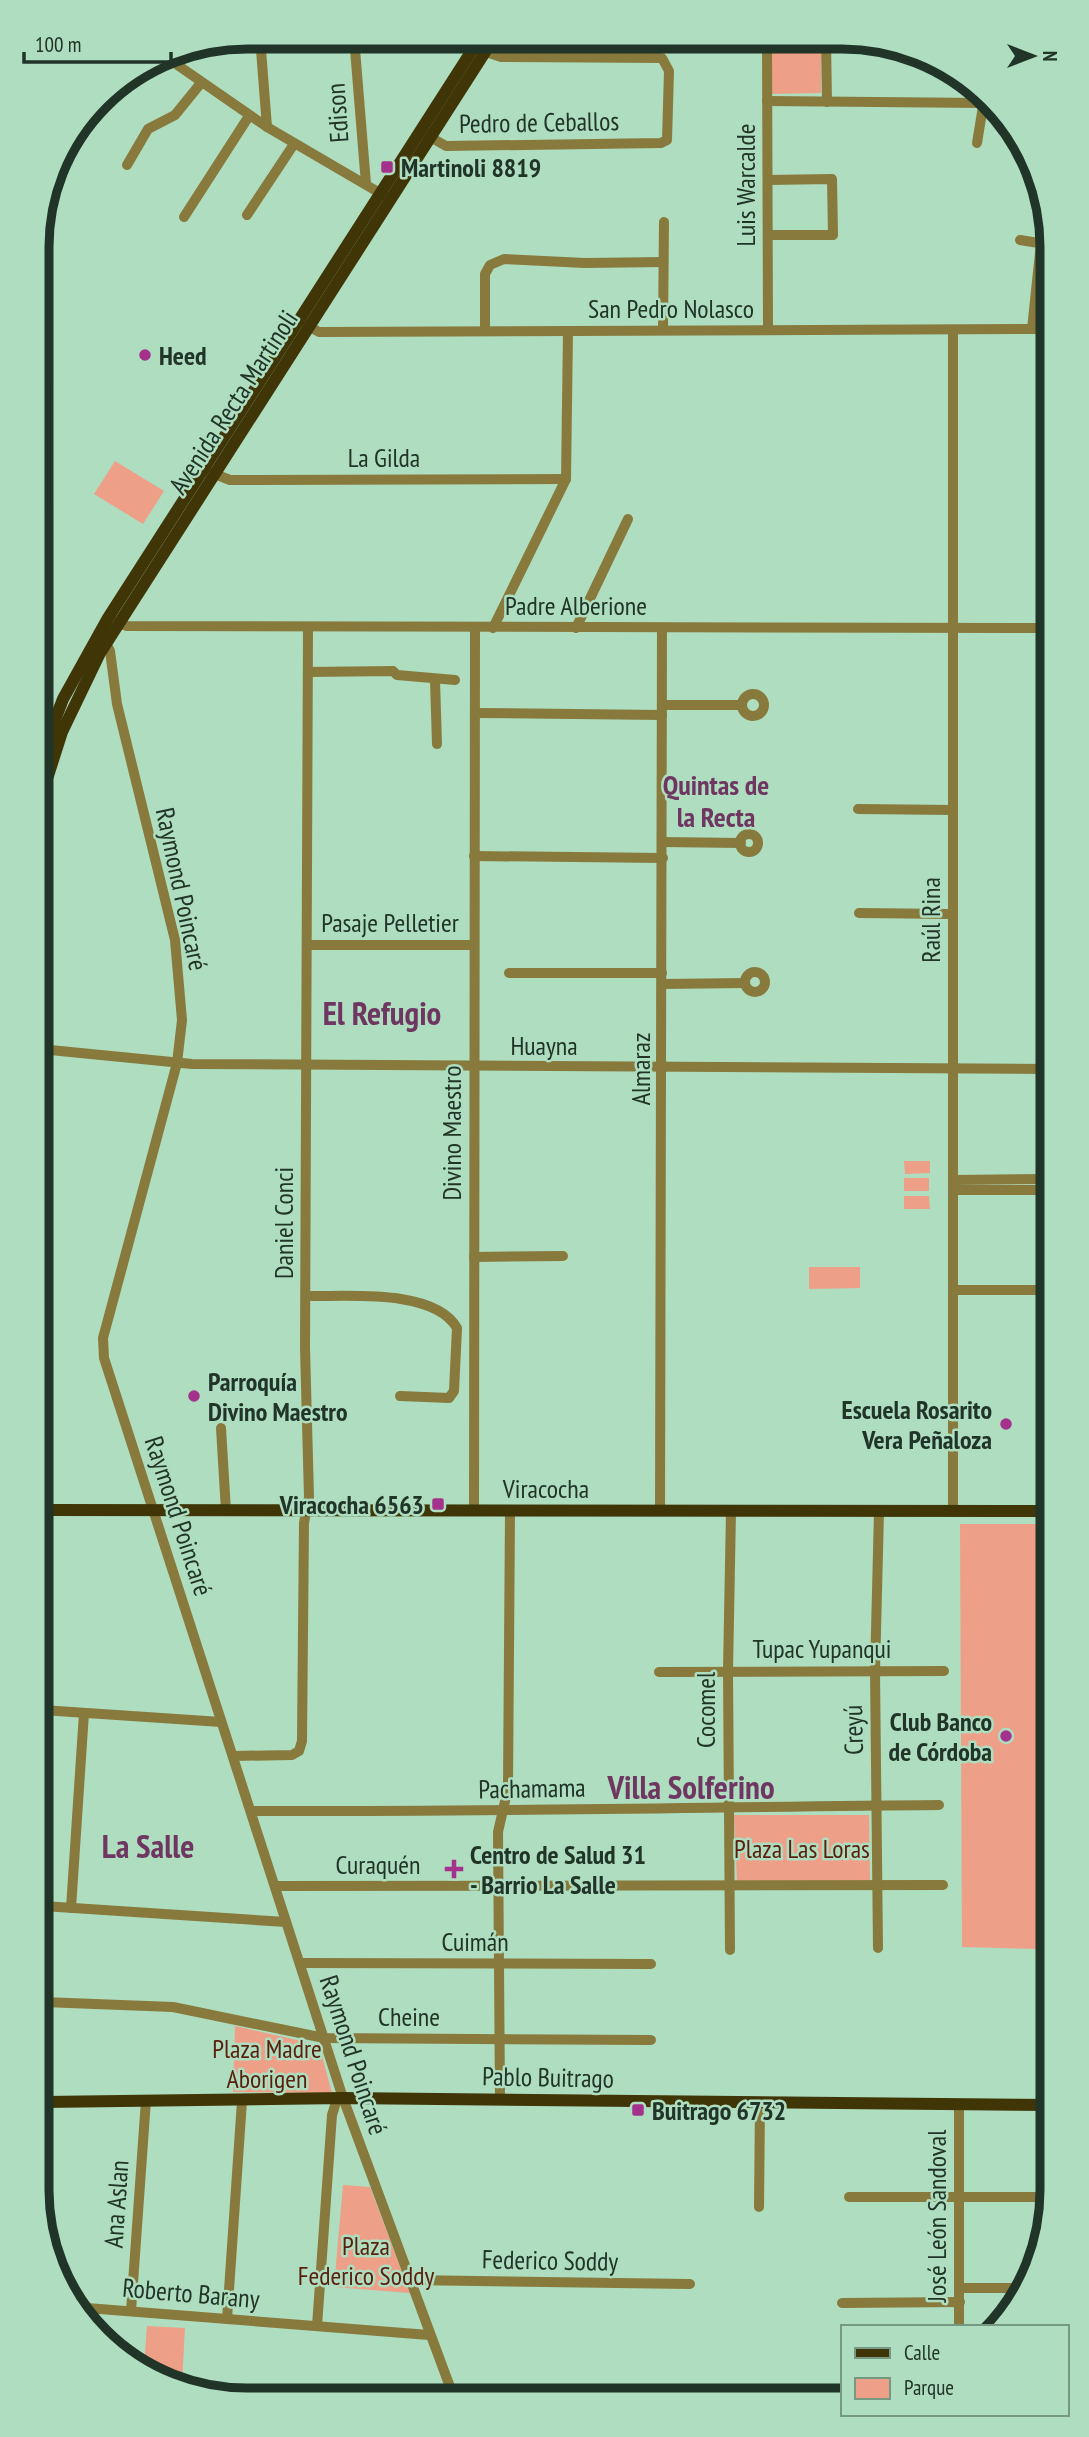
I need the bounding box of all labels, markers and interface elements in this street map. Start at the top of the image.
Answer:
scale bar [24,21,172,65]
north arrow [998,21,1068,91]
text: 100 m [35,31,81,58]
text: N [1038,51,1062,61]
street label: Edison [318,82,356,144]
street label: Pedro de Ceballos [459,104,619,140]
street label: Luis Warcalde [729,123,762,247]
place label: Martinoli 8819 [401,151,541,184]
marker: Martinoli 8819 [379,159,395,175]
street label: San Pedro Nolasco [588,292,754,325]
street label: Avenida Recta Martinoli [161,304,305,500]
place label: Heed [159,339,207,372]
marker: Heed [137,347,153,363]
street label: La Gilda [348,441,420,474]
street label: Padre Alberione [505,589,647,622]
district label: Quintas de la Recta [663,766,769,835]
street label: Raymond Poincaré [149,804,215,974]
street label: Raúl Rina [914,877,947,963]
street label: Pasaje Pelletier [321,906,459,939]
district label: El Refugio [323,991,441,1034]
street label: Huayna [510,1029,578,1062]
street label: Almaraz [624,1033,657,1105]
street label: Divino Maestro [435,1065,468,1201]
street label: Daniel Conci [267,1167,300,1279]
place label: Parroquía Divino Maestro [208,1365,348,1428]
marker: Parroquía Divino Maestro [186,1388,202,1404]
place label: Escuela Rosarito Vera Peñaloza [841,1393,992,1456]
marker: Escuela Rosarito Vera Peñaloza [998,1416,1014,1432]
street label: Raymond Poincaré [138,1432,220,1600]
street label: Viracocha [502,1472,589,1505]
place label: Viracocha 6563 [279,1488,424,1521]
marker: Viracocha 6563 [430,1496,446,1512]
street label: Tupac Yupanqui [753,1632,891,1665]
street label: Cocomel [689,1672,722,1748]
street label: Creyú [836,1705,870,1755]
place label: Club Banco de Córdoba [889,1705,992,1768]
marker: Club Banco de Córdoba [998,1728,1014,1744]
district label: Villa Solferino [606,1765,775,1808]
street label: Pachamama [478,1771,586,1805]
district label: La Salle [102,1824,194,1867]
park label: Plaza Las Loras [734,1832,870,1865]
place label: Centro de Salud 31 - Barrio La Salle [470,1838,646,1901]
street label: Curaquén [335,1848,421,1881]
marker: Centro de Salud 31 - Barrio La Salle [444,1859,464,1879]
street label: Cuimán [441,1925,509,1958]
street label: Raymond Poincaré [313,1971,395,2139]
street label: Cheine [378,2000,440,2033]
park label: Plaza Madre Aborigen [212,2032,322,2095]
street label: Pablo Buitrago [482,2059,614,2095]
place label: Buitrago 6732 [652,2094,786,2127]
marker: Buitrago 6732 [630,2102,646,2118]
street label: José León Sandoval [920,2130,953,2303]
street label: Ana Aslan [96,2159,136,2249]
park label: Plaza Federico Soddy [298,2229,434,2292]
street label: Federico Soddy [481,2242,619,2278]
street label: Roberto Barany [121,2271,261,2315]
legend [841,2325,1068,2416]
text: Calle [904,2339,940,2366]
text: Parque [904,2374,954,2401]

